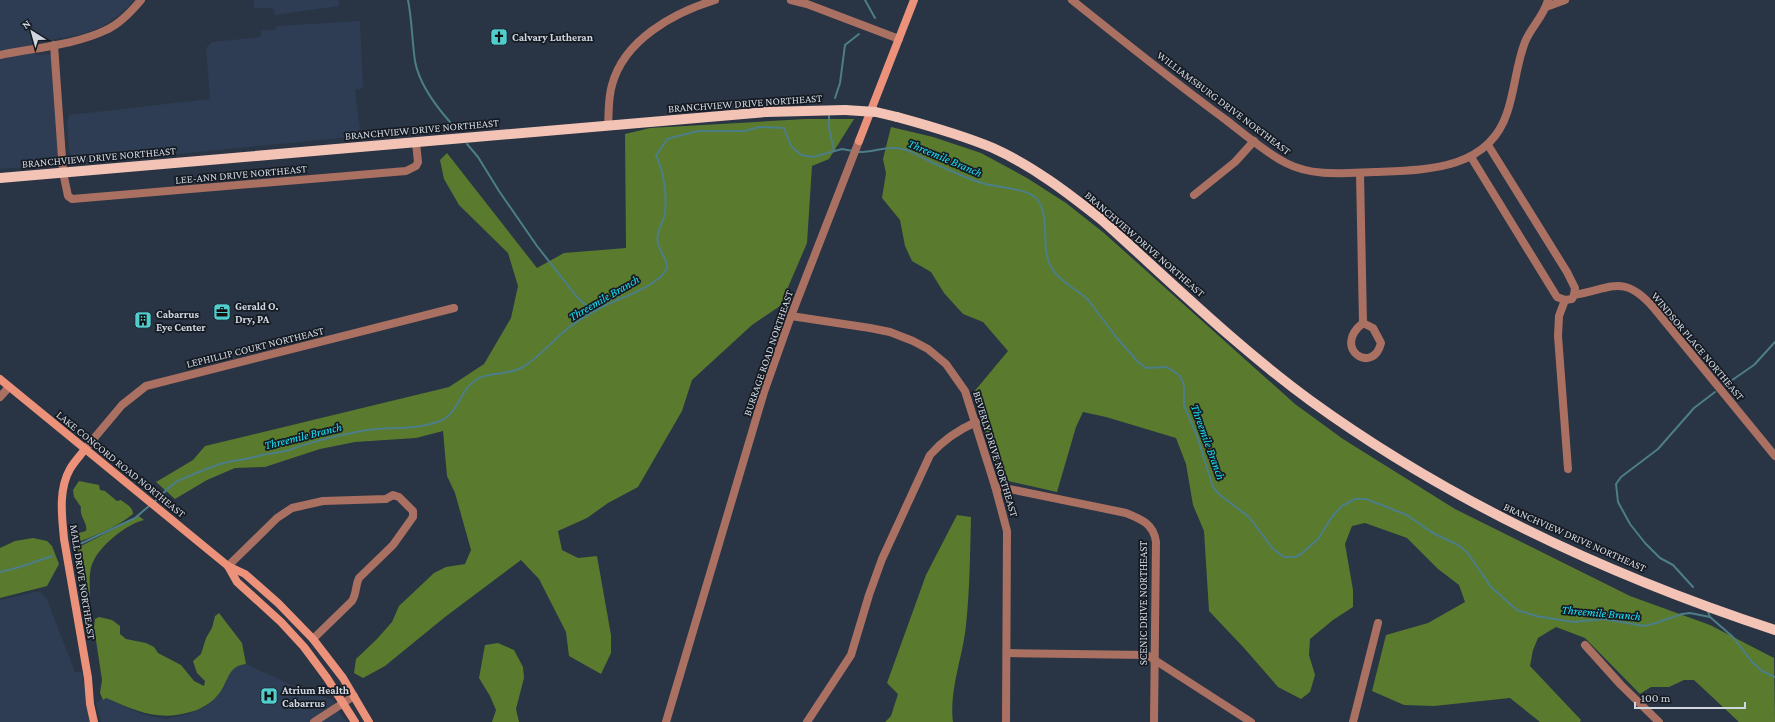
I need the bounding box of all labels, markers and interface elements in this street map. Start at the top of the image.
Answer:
north arrow [12,12,52,52]
text: N [19,17,33,31]
church icon: Calvary Lutheran [489,27,509,47]
place label: Calvary Lutheran [512,31,594,43]
street label: WILLIAMSBURG DRIVE NORTHEAST [1155,49,1293,157]
street label: BRANCHVIEW DRIVE NORTHEAST [667,92,823,114]
street label: BRANCHVIEW DRIVE NORTHEAST [344,116,500,142]
water label: Threemile Branch [906,136,984,180]
street label: BRANCHVIEW DRIVE NORTHEAST [21,144,177,170]
street label: LEE-ANN DRIVE NORTHEAST [175,162,307,186]
street label: BRANCHVIEW DRIVE NORTHEAST [1083,189,1207,299]
water label: Threemile Branch [566,272,642,324]
street label: BURRAGE ROAD NORTHEAST [741,289,795,417]
street label: WINDSOR PLACE NORTHEAST [1649,290,1747,402]
place label: Gerald O. Dry, PA [235,300,279,326]
office icon: Gerald O. Dry, PA [212,302,232,322]
place label: Cabarrus Eye Center [156,308,206,333]
building icon: Cabarrus Eye Center [133,310,153,330]
street label: LEPHILLIP COURT NORTHEAST [185,324,325,370]
street label: BEVERLY DRIVE NORTHEAST [971,390,1021,518]
water label: Threemile Branch [1188,402,1228,482]
street label: LAKE CONCORD ROAD NORTHEAST [54,408,188,520]
water label: Threemile Branch [263,420,343,452]
street label: BRANCHVIEW DRIVE NORTHEAST [1502,500,1648,574]
street label: MALL DRIVE NORTHEAST [68,524,98,640]
street label: SCENIC DRIVE NORTHEAST [1137,541,1149,665]
water label: Threemile Branch [1561,603,1641,623]
place label: Atrium Health Cabarrus [281,684,350,709]
scale bar [1635,684,1745,710]
hospital icon: Atrium Health Cabarrus [259,686,279,706]
text: 100 m [1641,691,1671,705]

